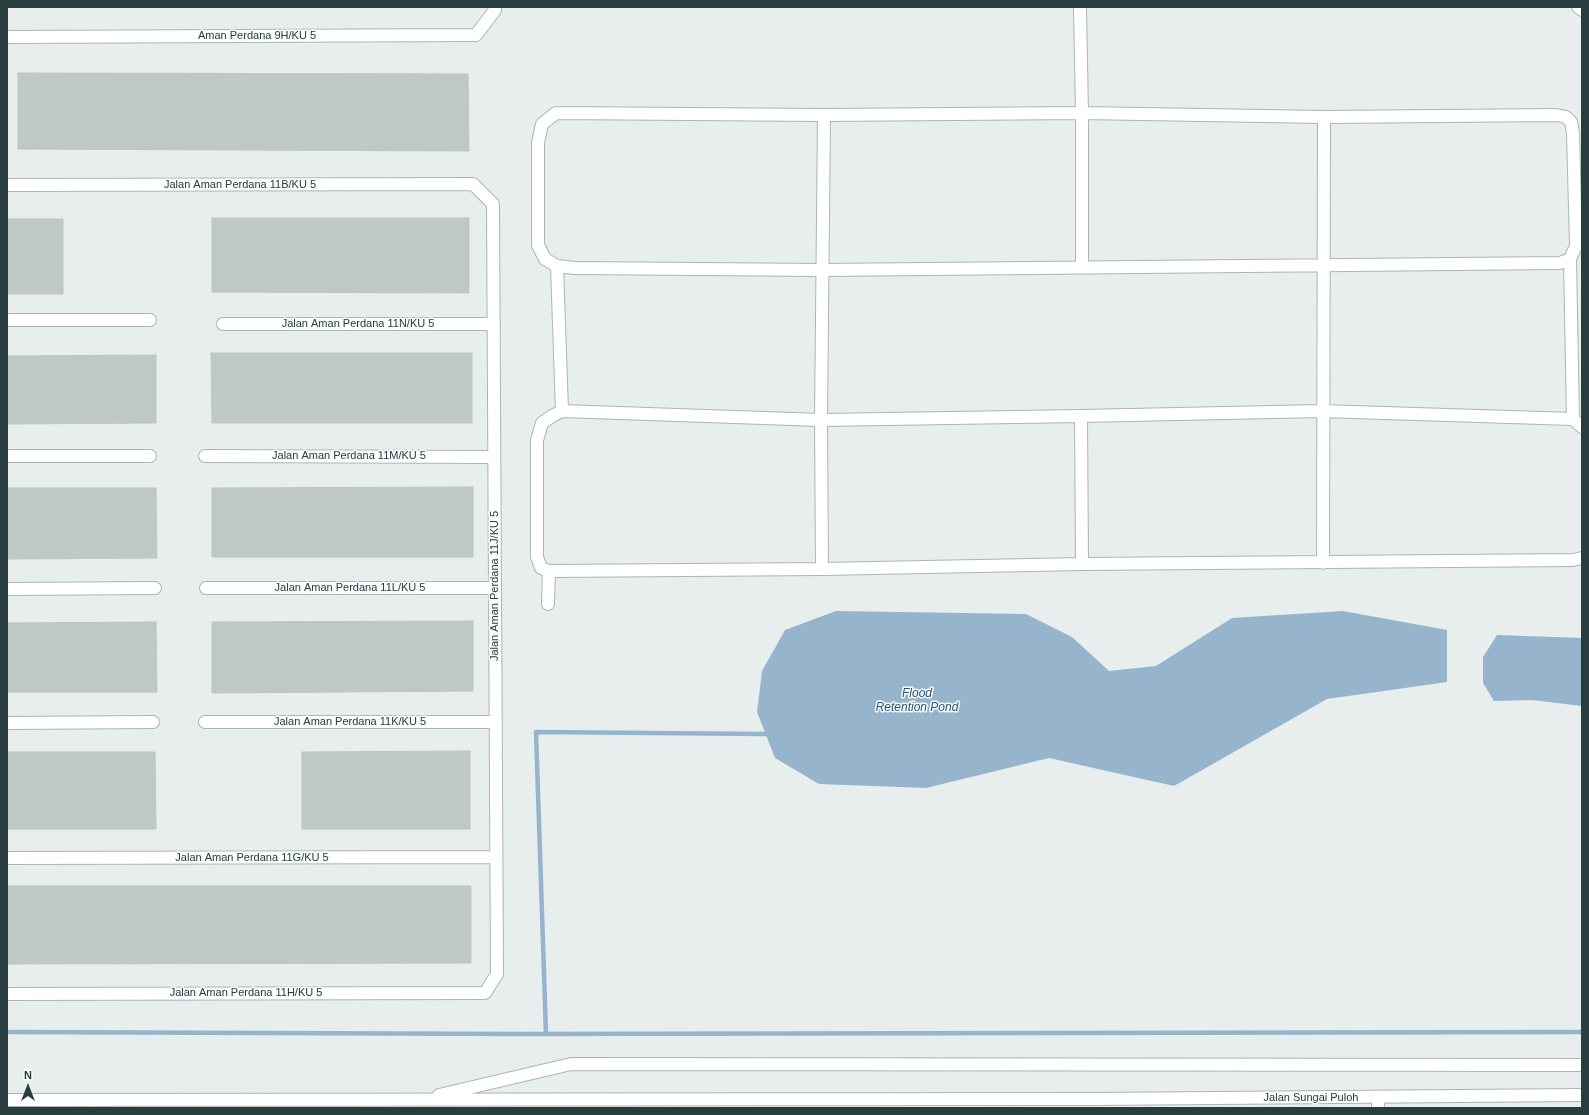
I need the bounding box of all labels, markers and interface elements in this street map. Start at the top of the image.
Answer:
street label: Aman Perdana 9H/KU 5 [198,29,316,43]
street label: Jalan Aman Perdana 11B/KU 5 [164,178,316,192]
street label: Jalan Aman Perdana 11N/KU 5 [282,317,434,331]
street label: Jalan Aman Perdana 11M/KU 5 [272,449,426,463]
street label: Jalan Aman Perdana 11J/KU 5 [488,511,502,661]
street label: Jalan Aman Perdana 11L/KU 5 [275,581,425,595]
water label: Flood Retention Pond [876,687,958,715]
street label: Jalan Aman Perdana 11K/KU 5 [274,715,426,729]
street label: Jalan Aman Perdana 11G/KU 5 [175,851,329,865]
street label: Jalan Aman Perdana 11H/KU 5 [170,986,322,1000]
north arrow [8,1067,48,1107]
text: N [24,1069,32,1081]
street label: Jalan Sungai Puloh [1264,1091,1358,1105]

